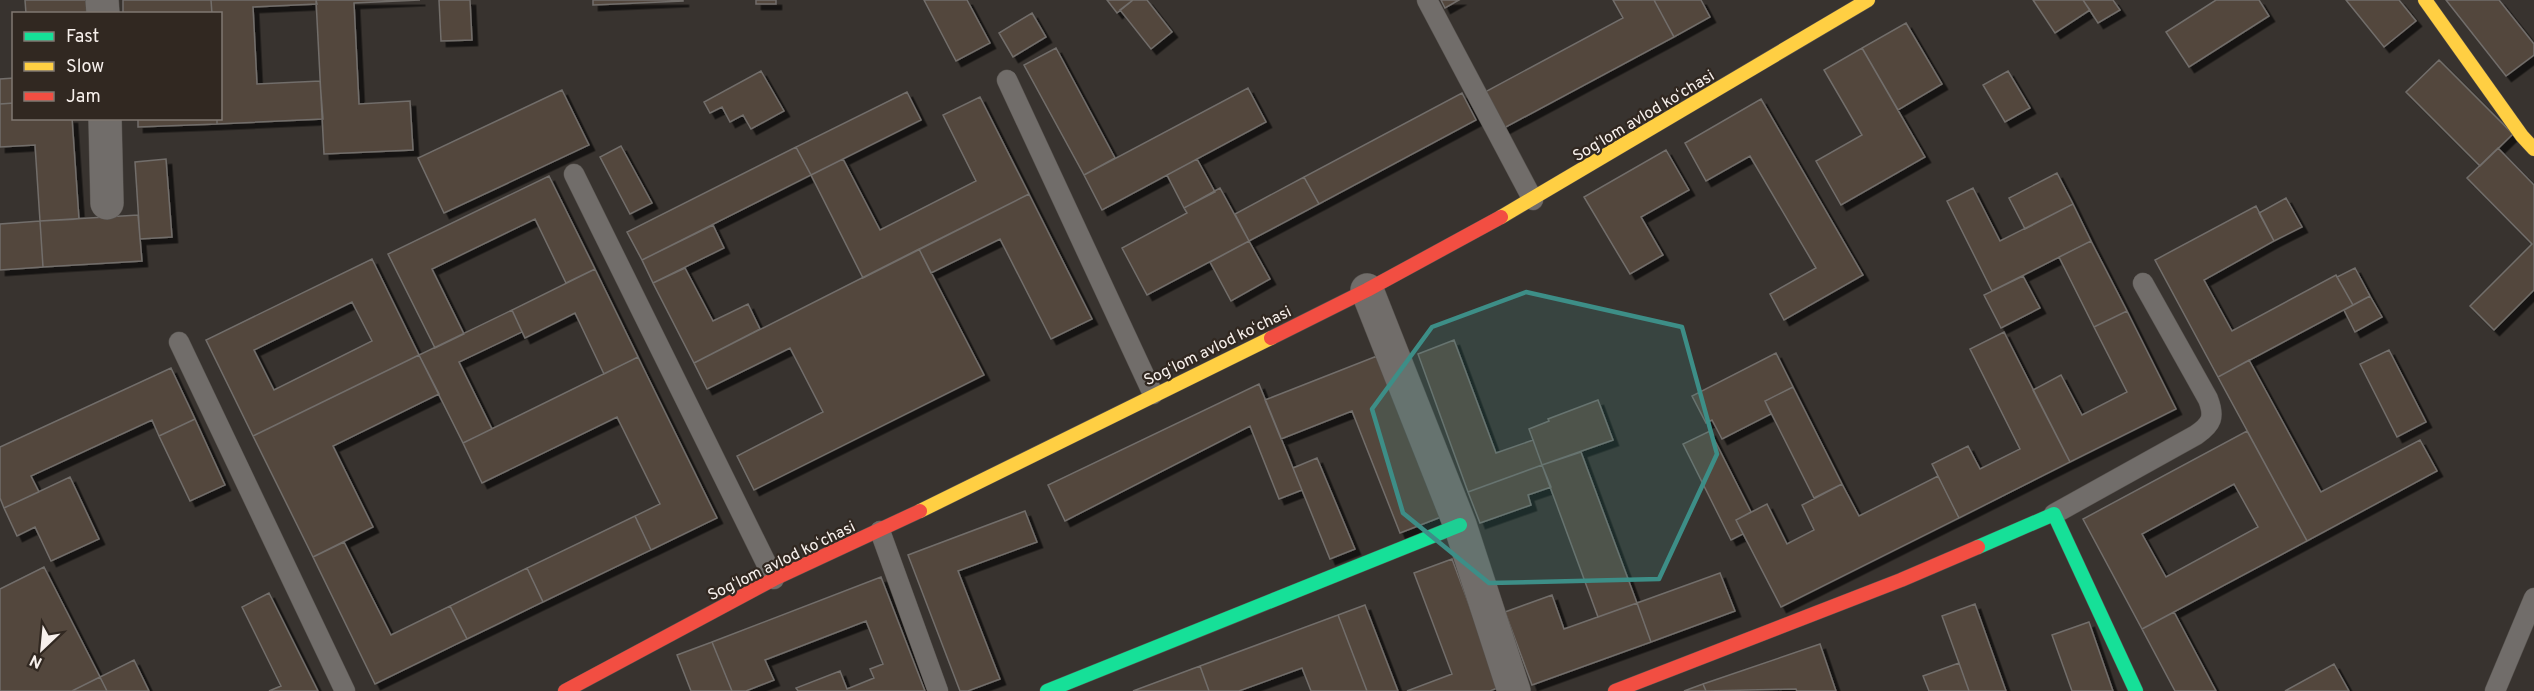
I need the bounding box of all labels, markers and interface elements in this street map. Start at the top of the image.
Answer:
legend [12,12,222,120]
text: Fast [66,26,99,49]
text: Slow [66,56,104,79]
street label: Sogʻlom avlod koʻchasi [1570,67,1718,167]
text: Jam [66,86,101,109]
street label: Sogʻlom avlod koʻchasi [1141,302,1295,391]
street label: Sogʻlom avlod koʻchasi [705,517,859,606]
north arrow [12,619,72,679]
text: N [27,649,46,672]

